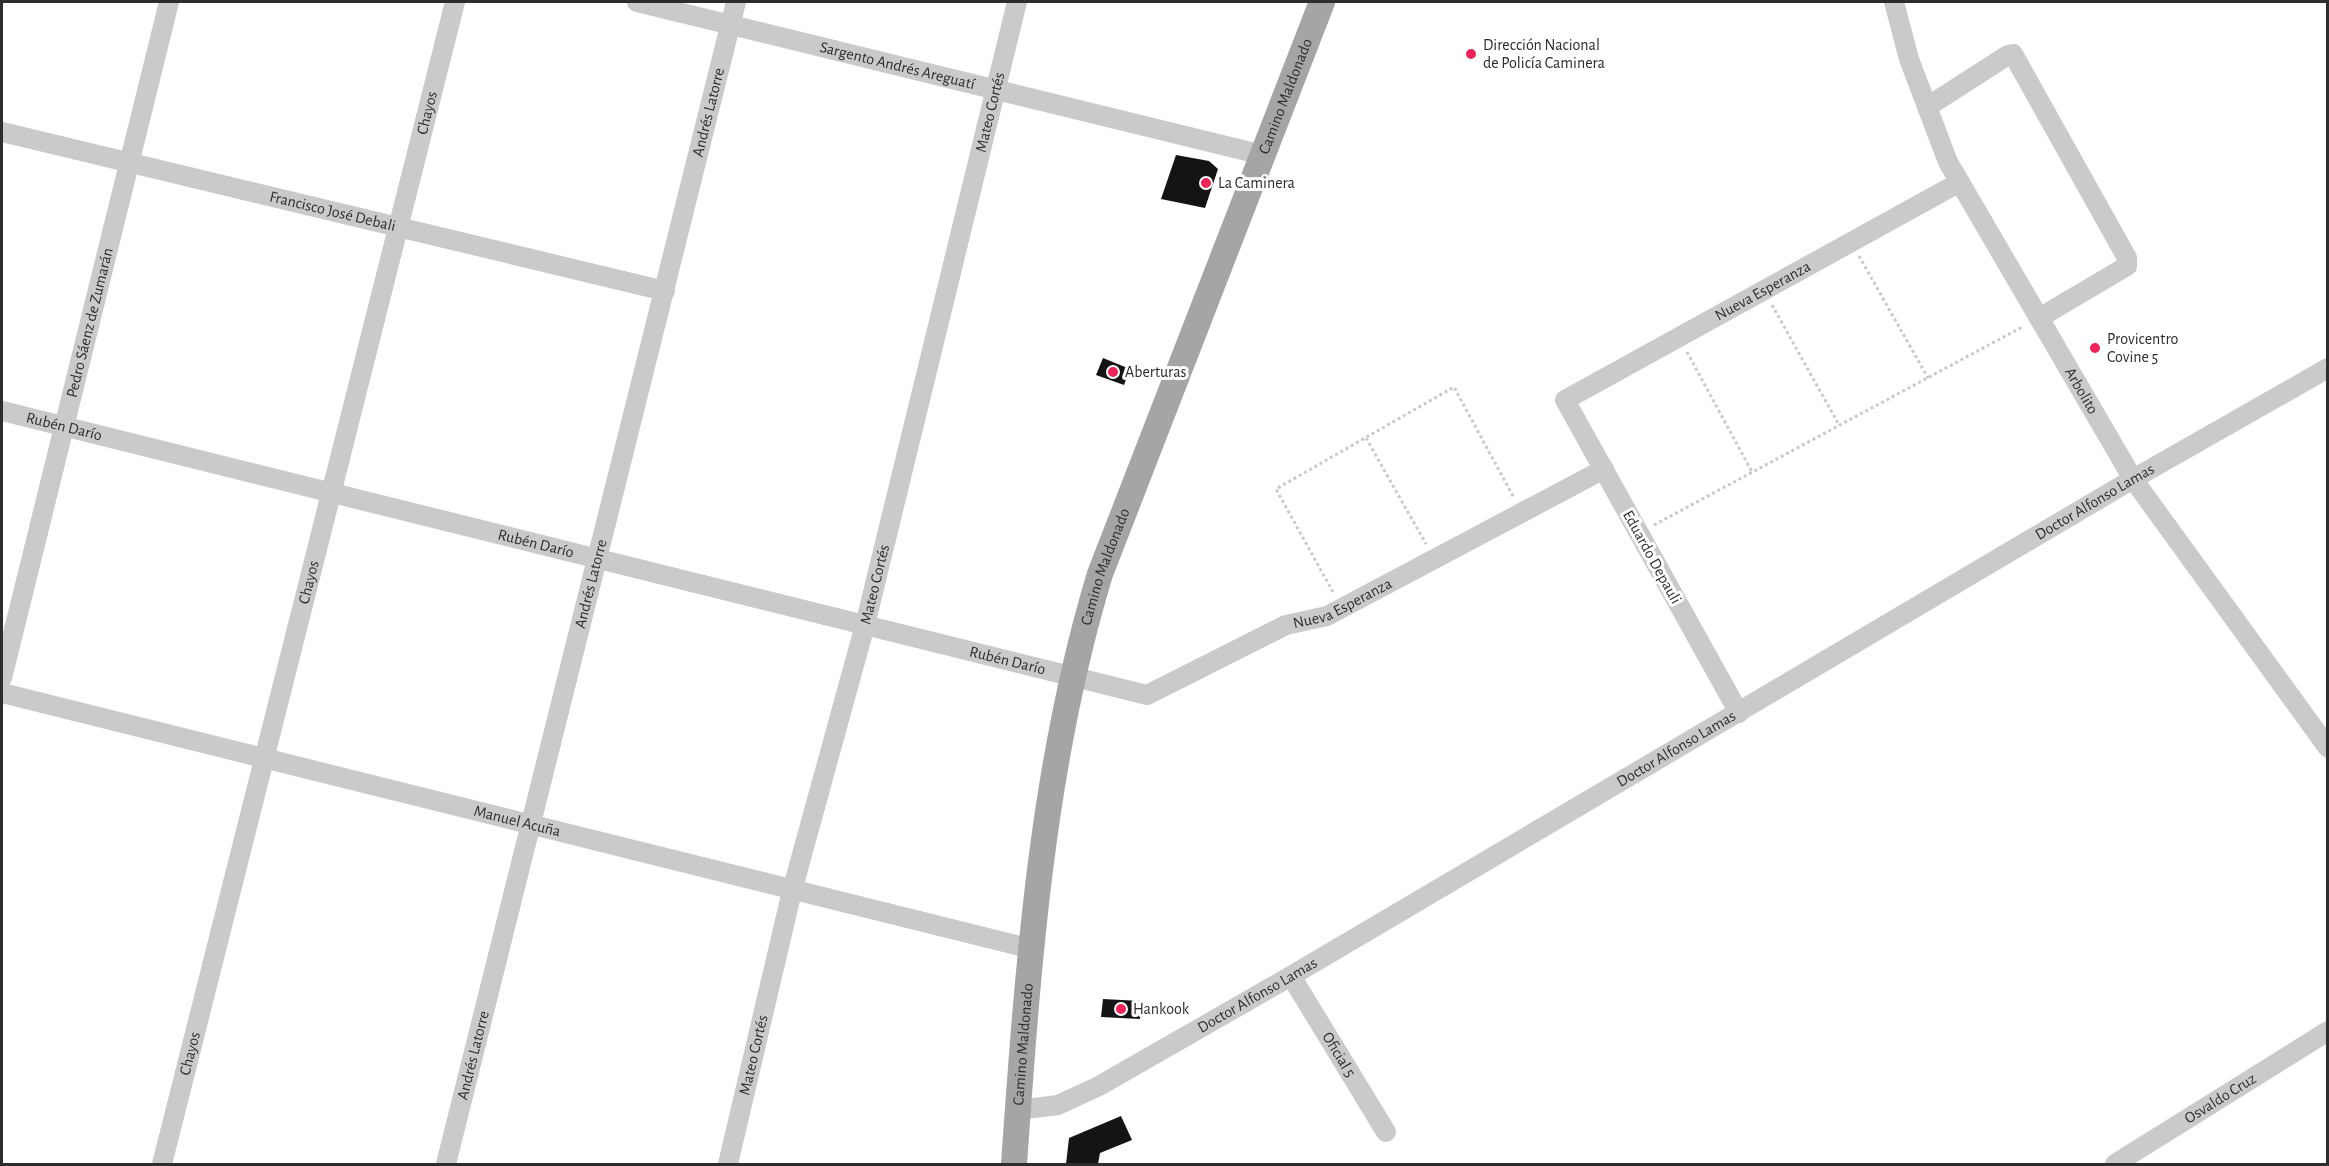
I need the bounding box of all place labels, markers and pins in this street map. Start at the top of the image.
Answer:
place label: Dirección Nacional de Policía Caminera [1483,37,1605,71]
marker: Dirección Nacional de Policía Caminera [1464,47,1478,61]
place label: La Caminera [1218,175,1295,191]
marker: La Caminera [1199,176,1213,190]
place label: Provicentro Covine 5 [2107,331,2179,365]
marker: Provicentro Covine 5 [2088,341,2102,355]
place label: Aberturas [1125,364,1187,380]
marker: Aberturas [1106,365,1120,379]
place label: Hankook [1133,1001,1190,1017]
marker: Hankook [1114,1002,1128,1016]

